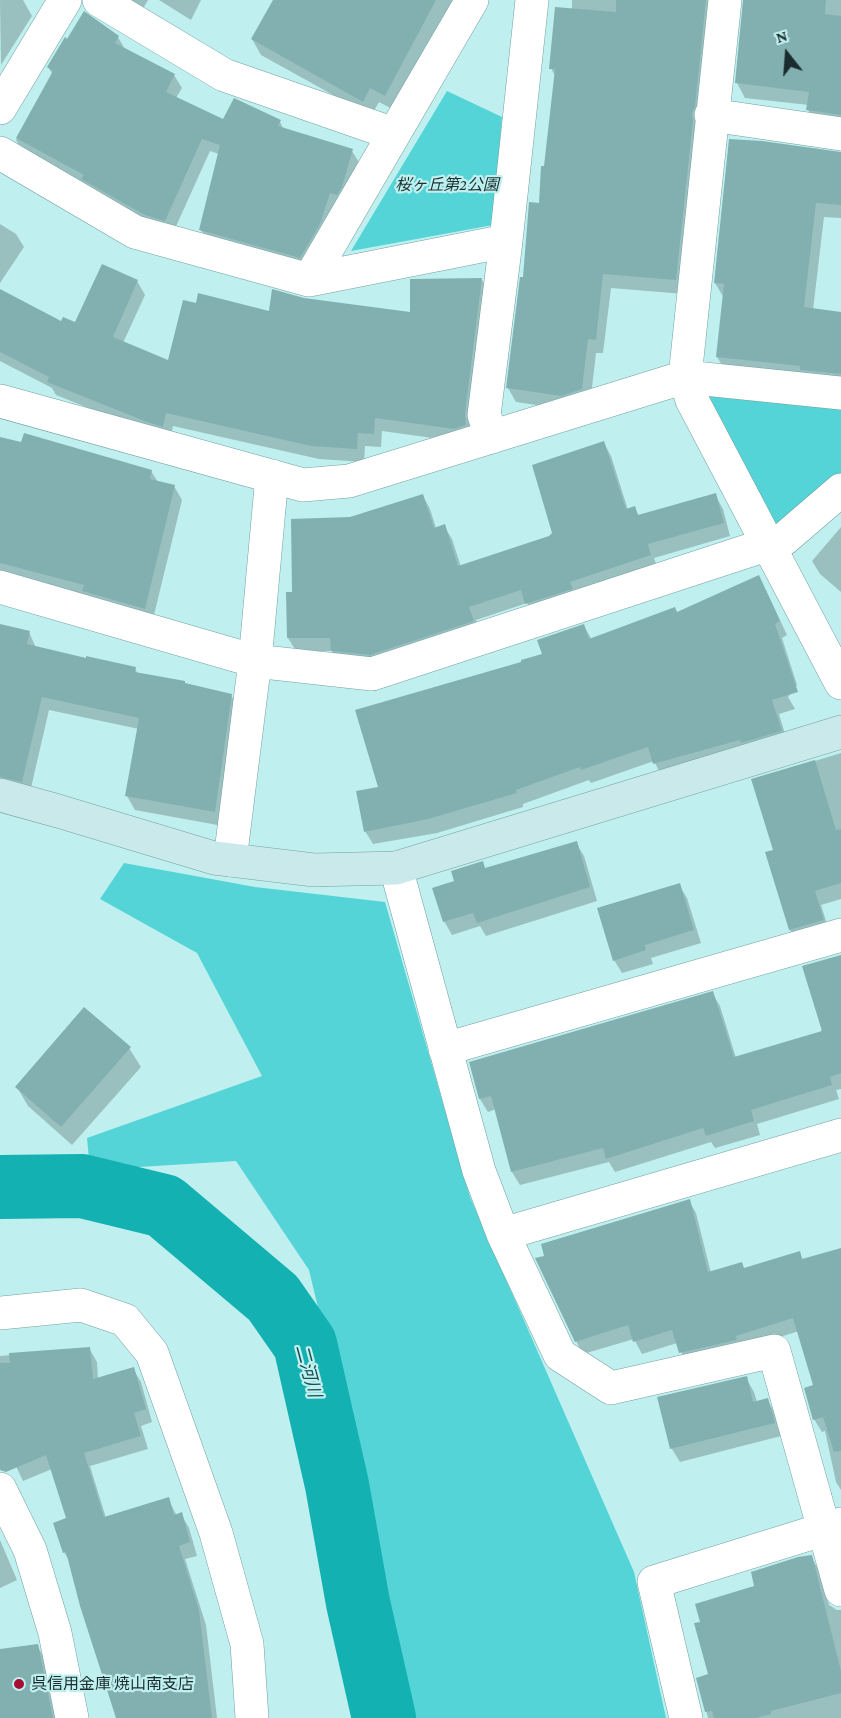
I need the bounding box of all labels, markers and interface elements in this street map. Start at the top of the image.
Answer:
north arrow [757,24,817,84]
text: N [774,27,789,46]
park label: 桜ヶ丘第2公園 [395,175,499,195]
water label: 二河川 [291,1342,325,1400]
place label: 呉信用金庫 焼山南支店 [31,1674,194,1694]
marker: 呉信用金庫 焼山南支店 [12,1677,26,1691]

